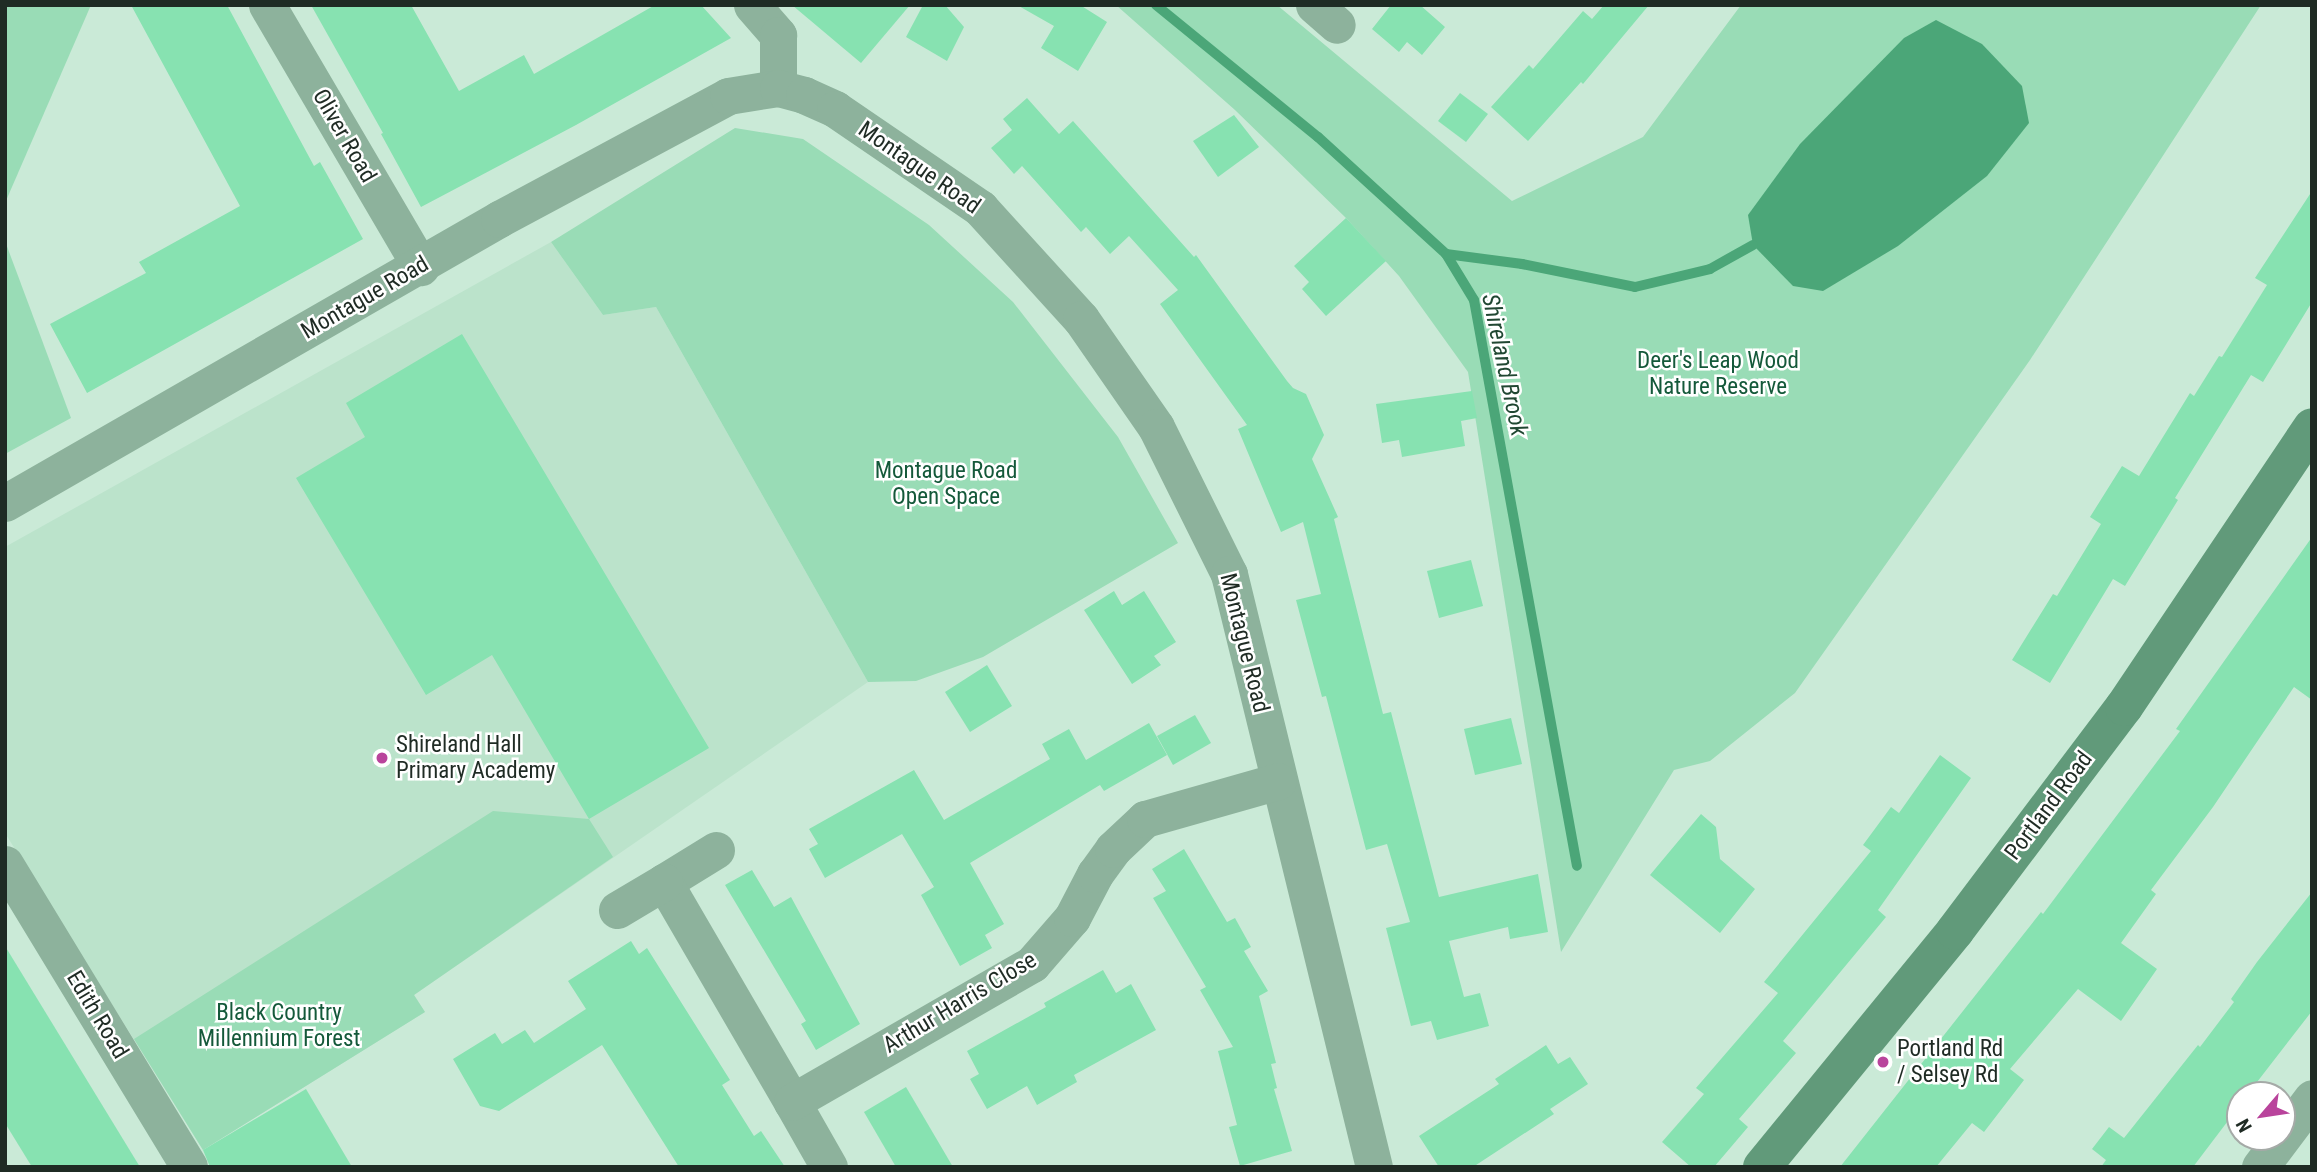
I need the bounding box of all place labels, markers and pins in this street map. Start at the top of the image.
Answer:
place label: Shireland Hall Primary Academy [396,731,555,785]
marker: Shireland Hall Primary Academy [374,750,390,766]
place label: Portland Rd / Selsey Rd [1897,1035,2003,1089]
marker: Portland Rd / Selsey Rd [1875,1054,1891,1070]

